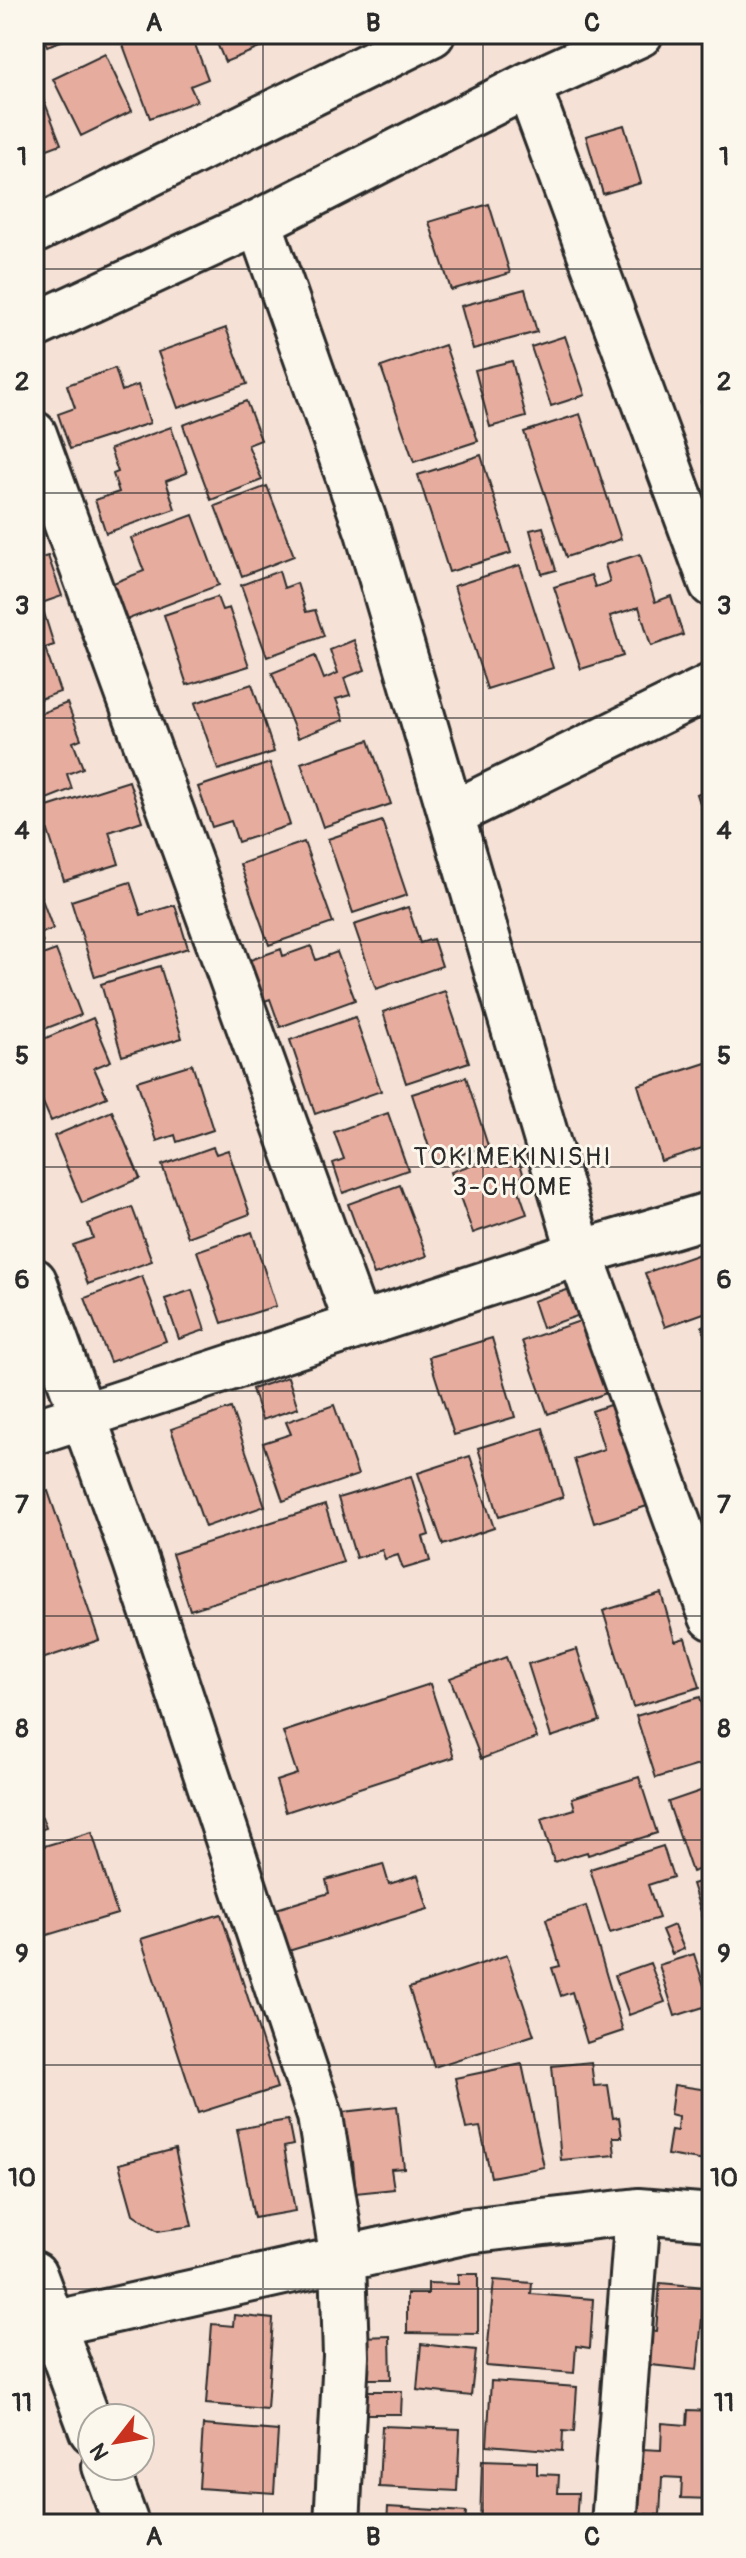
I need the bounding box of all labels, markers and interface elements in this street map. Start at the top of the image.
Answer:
text: A [146,7,163,39]
text: B [366,7,380,39]
text: C [584,7,600,39]
text: 1 [17,141,27,173]
text: 1 [719,141,729,173]
text: 2 [15,366,29,398]
text: 2 [717,366,731,398]
text: 3 [15,590,29,622]
text: 3 [717,590,731,622]
text: 4 [14,815,30,847]
text: 4 [716,815,732,847]
text: 5 [15,1040,29,1072]
text: 5 [717,1040,731,1072]
district label: TOKIMEKINISHI 3-CHOME [413,1141,613,1203]
text: 6 [14,1264,30,1296]
text: 6 [716,1264,732,1296]
text: 7 [15,1489,29,1521]
text: 7 [717,1489,731,1521]
text: 8 [15,1713,29,1745]
text: 8 [717,1713,731,1745]
text: 9 [15,1938,29,1970]
text: 9 [717,1938,731,1970]
text: 10 [8,2162,36,2194]
text: 10 [710,2162,738,2194]
text: 11 [12,2387,32,2419]
text: 11 [714,2387,734,2419]
north arrow [76,2402,156,2482]
text: N [84,2438,116,2465]
text: A [146,2521,163,2553]
text: B [366,2521,380,2553]
text: C [584,2521,600,2553]

